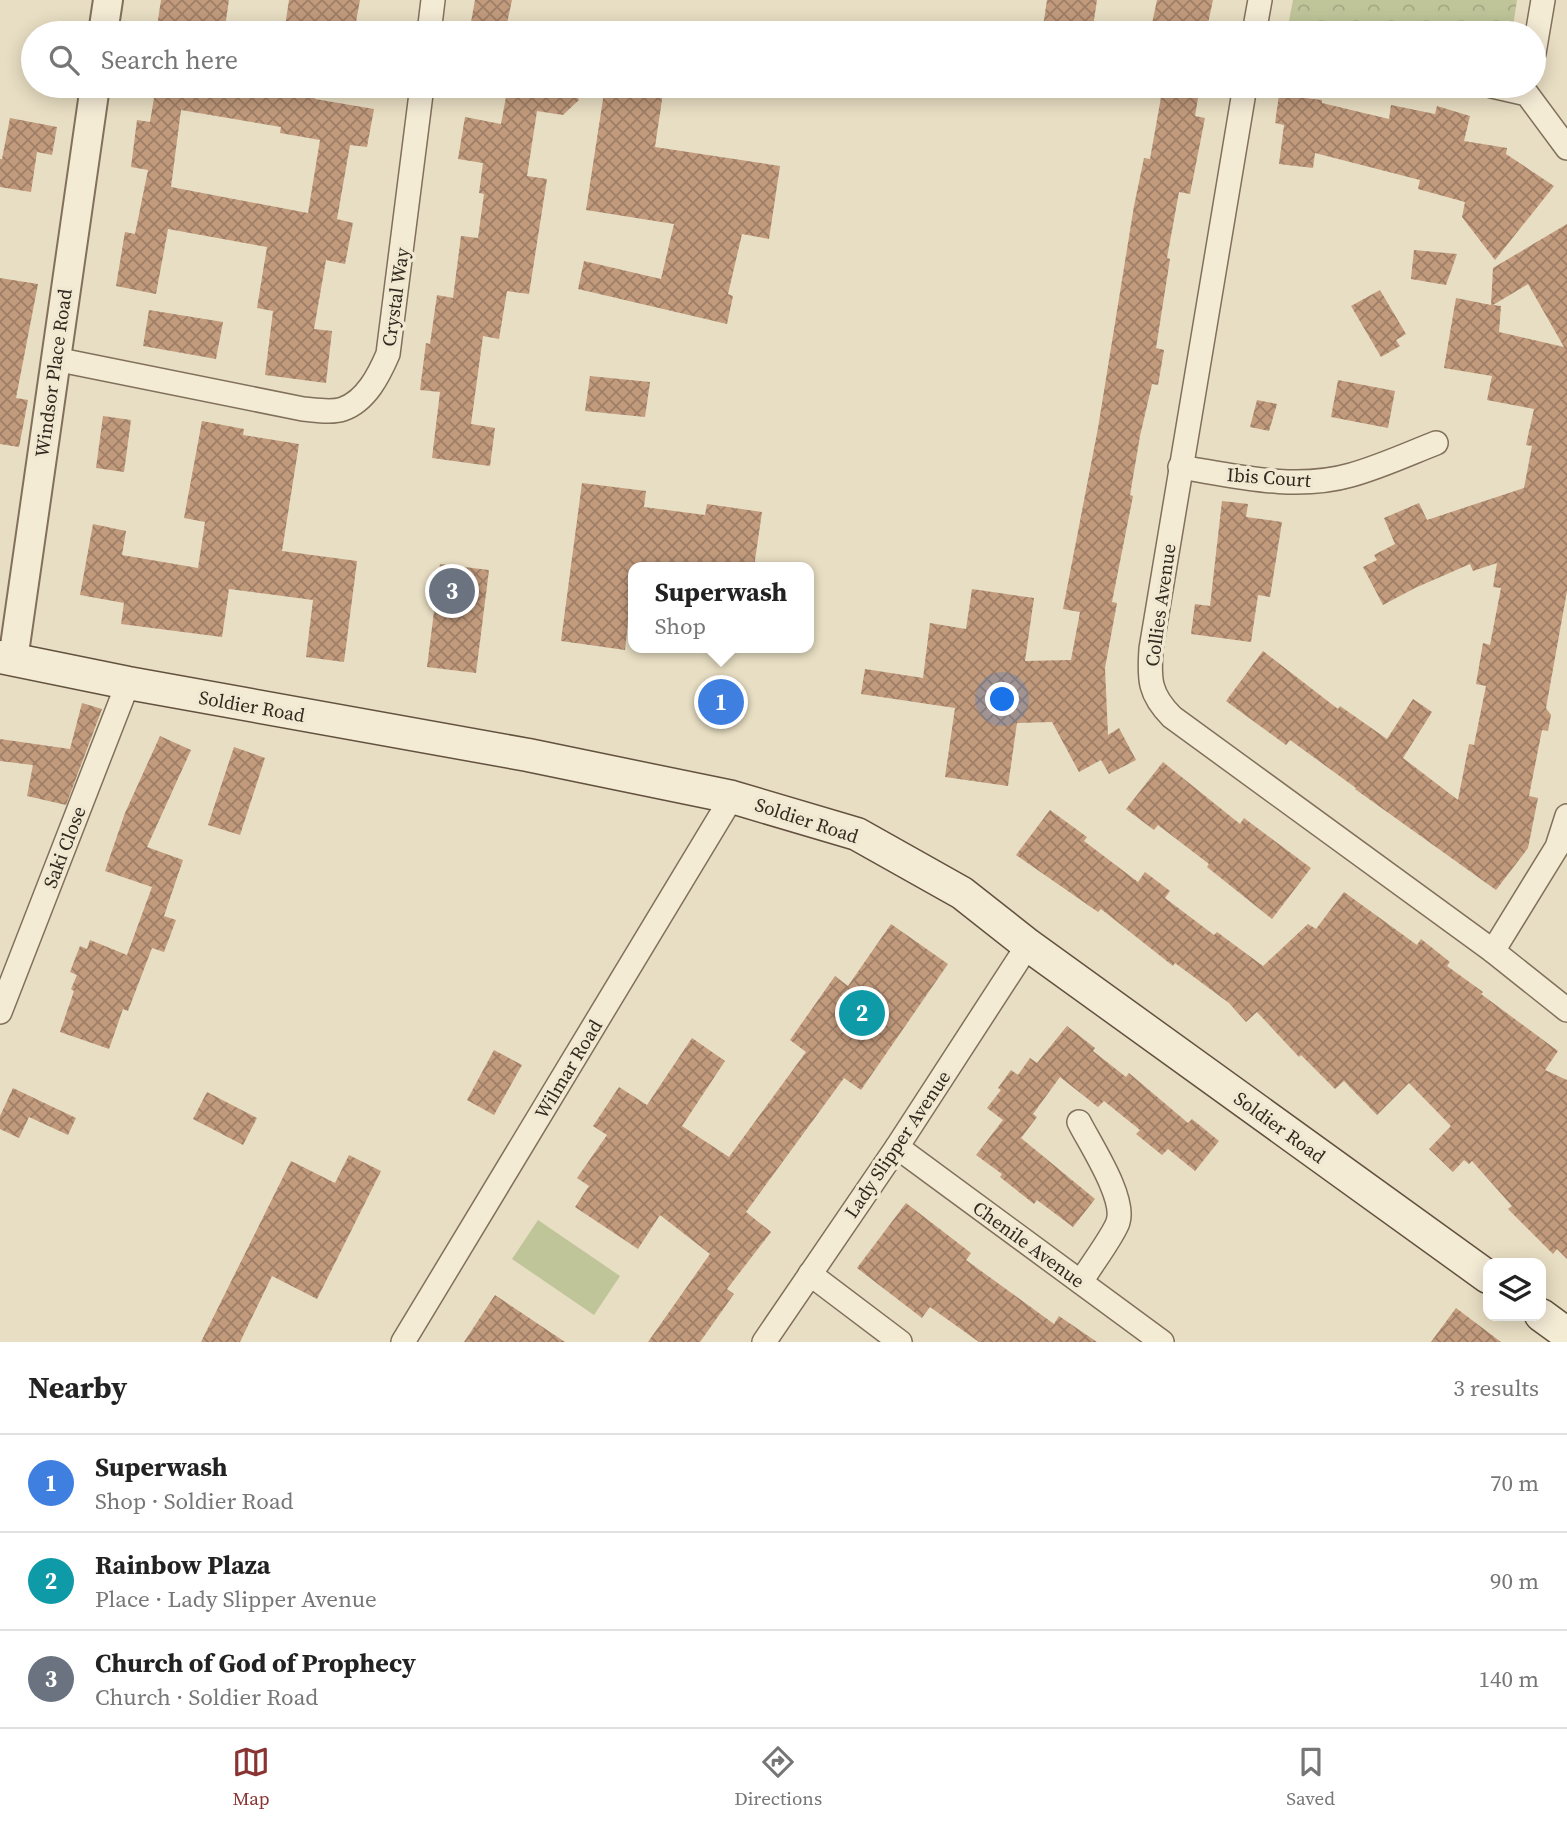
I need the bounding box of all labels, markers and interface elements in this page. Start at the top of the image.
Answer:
search box [21,21,1546,98]
icon: search [45,41,83,79]
text: Search here [101,42,238,78]
street label: Crystal Way [375,246,415,348]
street label: Windsor Place Road [28,287,78,459]
street label: Ibis Court [1226,461,1313,493]
street label: Collies Avenue [1138,542,1182,668]
popup [628,562,814,653]
pin: 3 [429,565,475,617]
text: Superwash [655,574,787,610]
text: Shop [655,610,706,642]
pin: 1 [698,676,744,728]
your location [985,682,1019,716]
street label: Soldier Road [197,684,307,728]
street label: Soldier Road [752,791,862,849]
street label: Saki Close [36,802,92,892]
pin: 2 [839,987,885,1039]
street label: Wilmar Road [528,1014,608,1123]
street label: Lady Slipper Avenue [838,1065,956,1223]
street label: Soldier Road [1229,1085,1331,1169]
street label: Chenile Avenue [968,1195,1090,1293]
map controls [1483,1258,1546,1321]
button: layers [1483,1258,1546,1321]
text: Nearby [28,1367,127,1408]
text: 3 results [1453,1372,1539,1404]
text: Superwash [95,1449,228,1485]
text: 1 [45,1467,57,1499]
text: 70 m [1490,1467,1539,1499]
text: Shop · Soldier Road [95,1485,294,1517]
text: Rainbow Plaza [95,1547,271,1583]
text: 2 [45,1565,57,1597]
text: 90 m [1490,1565,1539,1597]
text: Place · Lady Slipper Avenue [95,1583,377,1615]
text: Church of God of Prophecy [95,1645,416,1681]
text: 3 [45,1663,57,1695]
text: 140 m [1478,1663,1539,1695]
text: Church · Soldier Road [95,1681,318,1713]
tab: Map [232,1743,270,1811]
tab: Directions [734,1743,822,1811]
tab: Saved [1286,1743,1335,1811]

